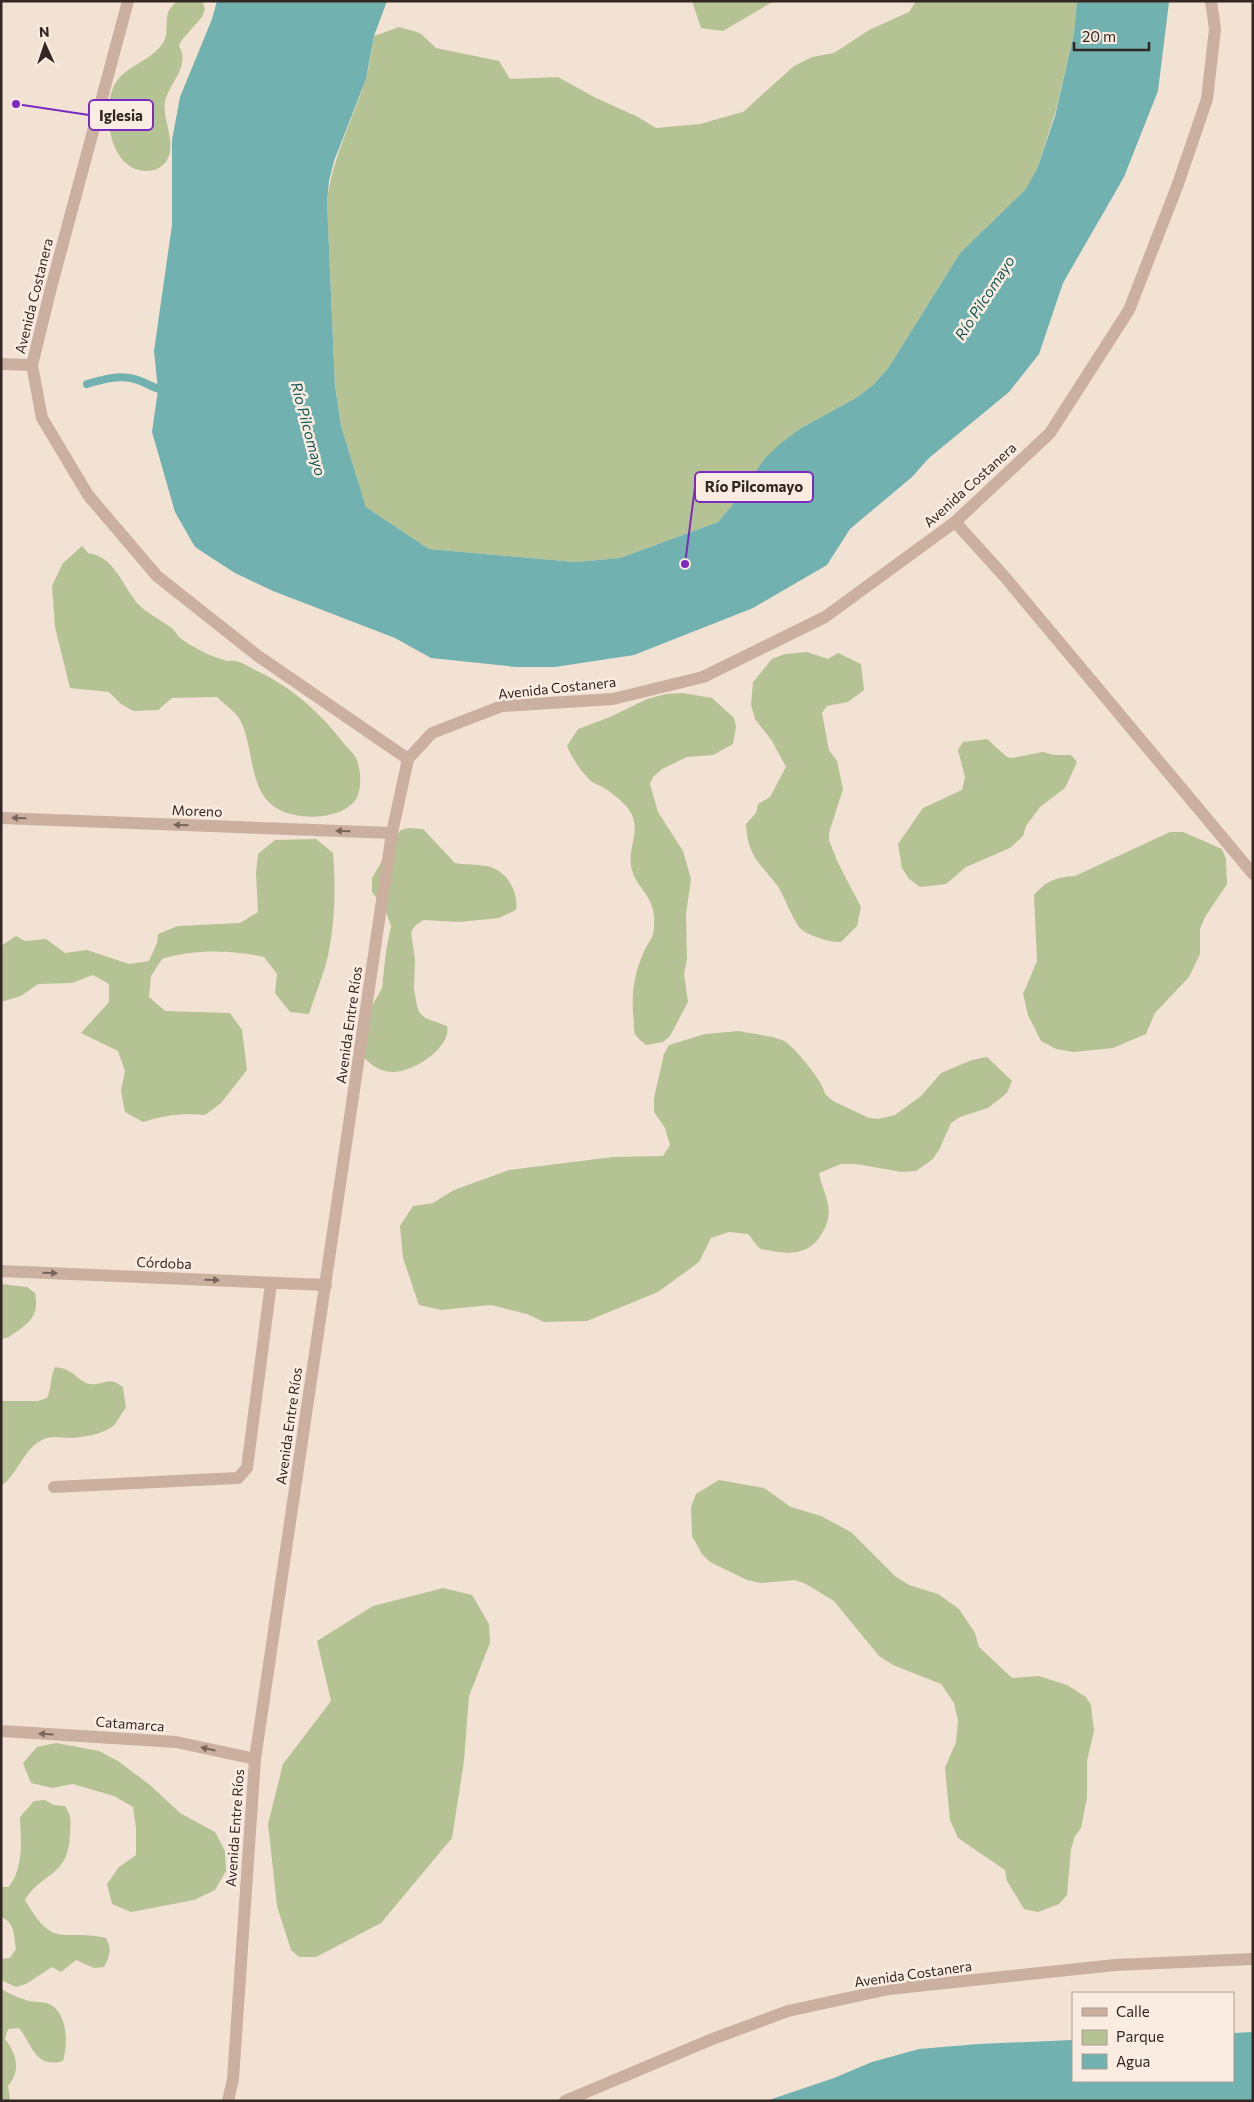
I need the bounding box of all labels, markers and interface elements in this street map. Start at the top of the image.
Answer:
north arrow [20,20,70,70]
scale bar [1074,20,1149,52]
text: N [39,23,50,40]
text: 20 m [1082,27,1116,45]
callout: Iglesia [89,100,153,130]
text: Iglesia [99,106,143,124]
street label: Avenida Costanera [11,236,56,355]
water label: Río Pilcomayo [950,252,1018,343]
water label: Río Pilcomayo [288,380,330,478]
street label: Avenida Costanera [920,439,1019,531]
callout: Río Pilcomayo [695,472,813,502]
text: Río Pilcomayo [705,477,803,495]
street label: Avenida Costanera [497,673,617,702]
street label: Moreno [171,801,223,820]
one-way arrow [10,814,26,822]
one-way arrow [173,821,189,829]
one-way arrow [335,827,351,835]
street label: Avenida Entre Ríos [332,965,365,1085]
street label: Córdoba [136,1253,192,1272]
one-way arrow [42,1270,58,1278]
one-way arrow [205,1276,221,1284]
street label: Avenida Entre Ríos [272,1366,305,1486]
street label: Catamarca [95,1713,165,1734]
one-way arrow [38,1729,54,1737]
one-way arrow [200,1745,215,1753]
street label: Avenida Entre Ríos [222,1768,247,1888]
street label: Avenida Costanera [853,1957,973,1990]
legend [1072,1992,1234,2082]
text: Calle [1116,2002,1150,2020]
text: Parque [1116,2027,1164,2045]
text: Agua [1116,2052,1150,2070]

